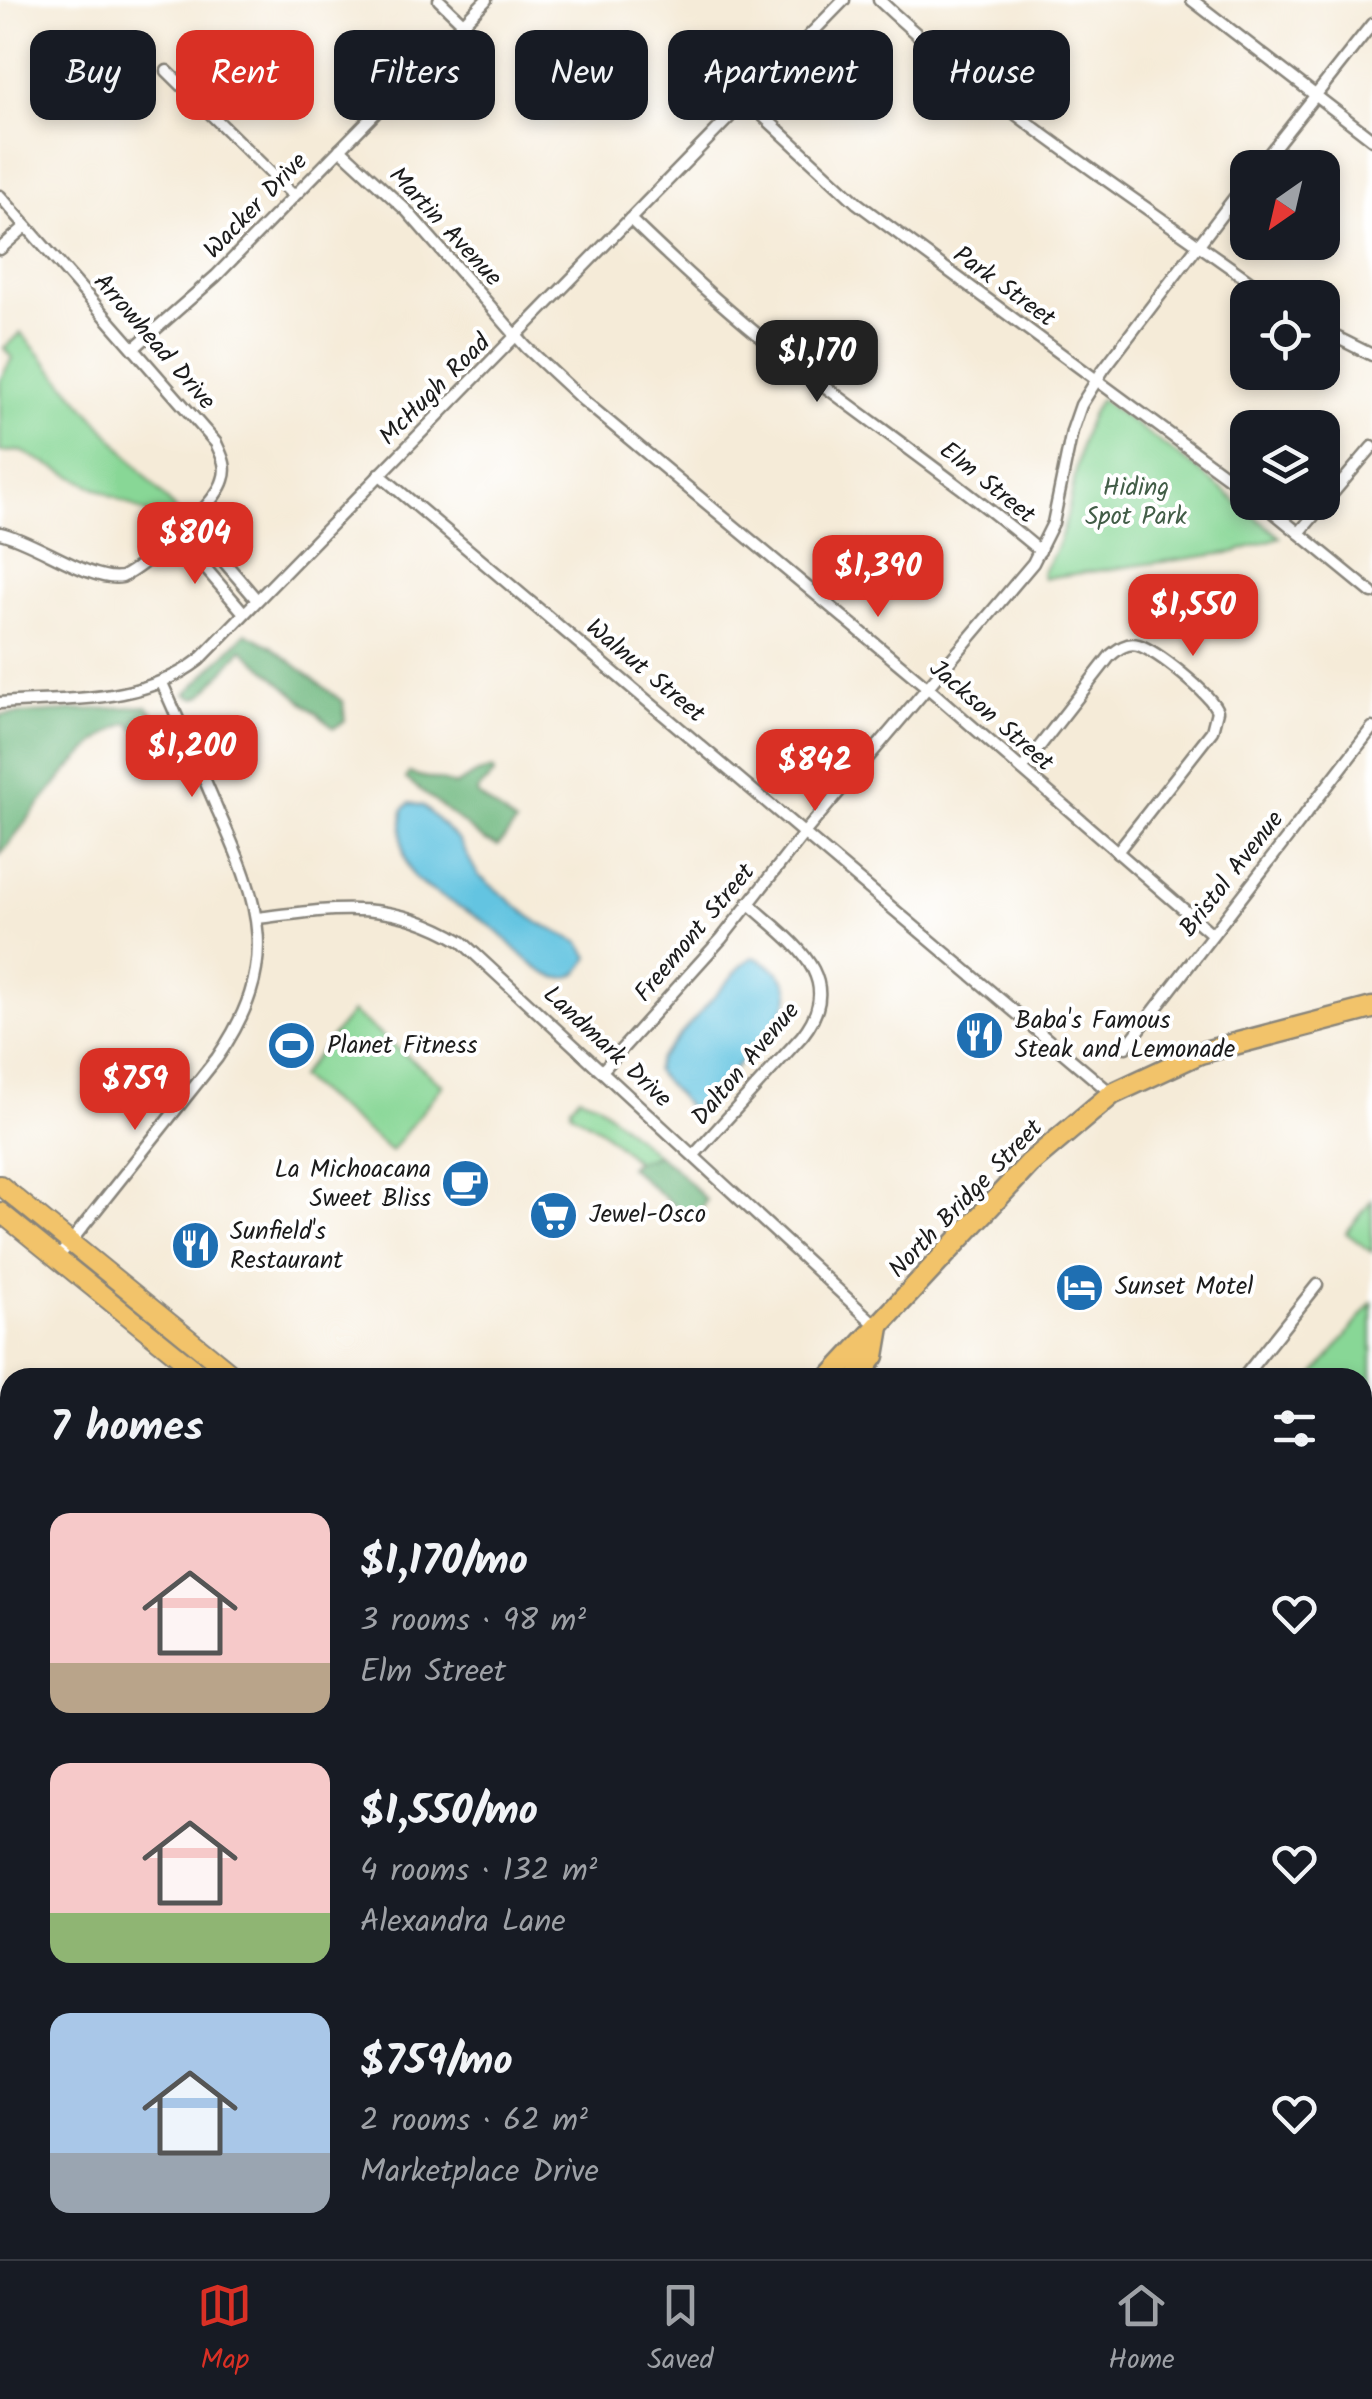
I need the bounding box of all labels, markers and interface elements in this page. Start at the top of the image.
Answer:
chip: Buy [30,30,156,120]
chip: Rent [176,30,314,120]
chip: Filters [334,30,495,120]
chip: New [515,30,648,120]
chip: Apartment [668,30,893,120]
chip: House [913,30,1070,120]
street label: Wacker Drive [194,143,318,269]
north arrow [1230,150,1340,260]
map controls [1230,150,1340,520]
street label: Martin Avenue [378,158,512,296]
street label: Park Street [944,236,1064,338]
street label: Arrowhead Drive [83,264,225,420]
button: locate [1230,280,1340,390]
pin: $1,170 [736,320,898,405]
street label: McHugh Road [370,324,501,455]
text: $1,170 [778,327,856,378]
button: layers [1230,410,1340,520]
street label: Elm Street [930,432,1044,535]
park label: Hiding Spot Park [1085,468,1187,537]
pin: $804 [136,502,254,587]
text: $804 [159,509,231,560]
pin: $1,390 [797,535,959,620]
text: $1,390 [834,542,922,593]
pin: $1,550 [1112,574,1274,659]
text: $1,550 [1150,581,1236,632]
street label: Walnut Street [576,609,714,733]
street label: Jackson Street [919,650,1063,782]
pin: $1,200 [111,715,273,800]
text: $1,200 [148,722,236,773]
pin: $842 [756,729,874,814]
text: $842 [778,736,852,787]
street label: Bristol Avenue [1170,802,1294,946]
street label: Freemont Street [625,854,766,1012]
street label: Landmark Drive [533,976,681,1118]
street label: Dalton Avenue [682,993,810,1135]
place label: Baba's Famous Steak and Lemonade [1015,1001,1235,1070]
restaurant icon: Baba's Famous Steak and Lemonade [954,1009,1006,1061]
sports icon: Planet Fitness [266,1020,318,1072]
place label: Planet Fitness [327,1026,478,1066]
pin: $759 [76,1048,194,1133]
text: $759 [102,1055,168,1106]
street label: North Bridge Street [879,1110,1053,1288]
place label: La Michoacana Sweet Bliss [274,1150,431,1219]
cafe icon: La Michoacana Sweet Bliss [440,1158,492,1210]
supermarket icon: Jewel-Osco [528,1189,580,1241]
place label: Jewel-Osco [589,1195,706,1235]
place label: Sunfield's Restaurant [230,1212,343,1281]
restaurant icon: Sunfield's Restaurant [169,1220,221,1272]
hotel icon: Sunset Motel [1054,1261,1106,1313]
place label: Sunset Motel [1115,1267,1253,1307]
text: 7 homes [50,1395,203,1462]
icon: filters [1267,1401,1322,1456]
text: $1,170/mo [360,1529,528,1596]
icon: home [130,1553,250,1673]
icon: heart [1267,1586,1322,1641]
text: 3 rooms · 98 m² [360,1596,586,1647]
text: Elm Street [360,1647,506,1698]
text: $1,550/mo [360,1779,538,1846]
icon: home [130,1803,250,1923]
icon: heart [1267,1836,1322,1891]
text: 4 rooms · 132 m² [360,1846,597,1897]
text: Alexandra Lane [360,1897,566,1948]
text: $759/mo [360,2029,513,2096]
icon: home [130,2053,250,2173]
icon: heart [1267,2086,1322,2141]
text: 2 rooms · 62 m² [360,2096,588,2147]
text: Marketplace Drive [360,2147,599,2198]
tab: Map [197,2278,252,2383]
tab: Saved [647,2278,714,2383]
tab: Home [1108,2278,1175,2383]

